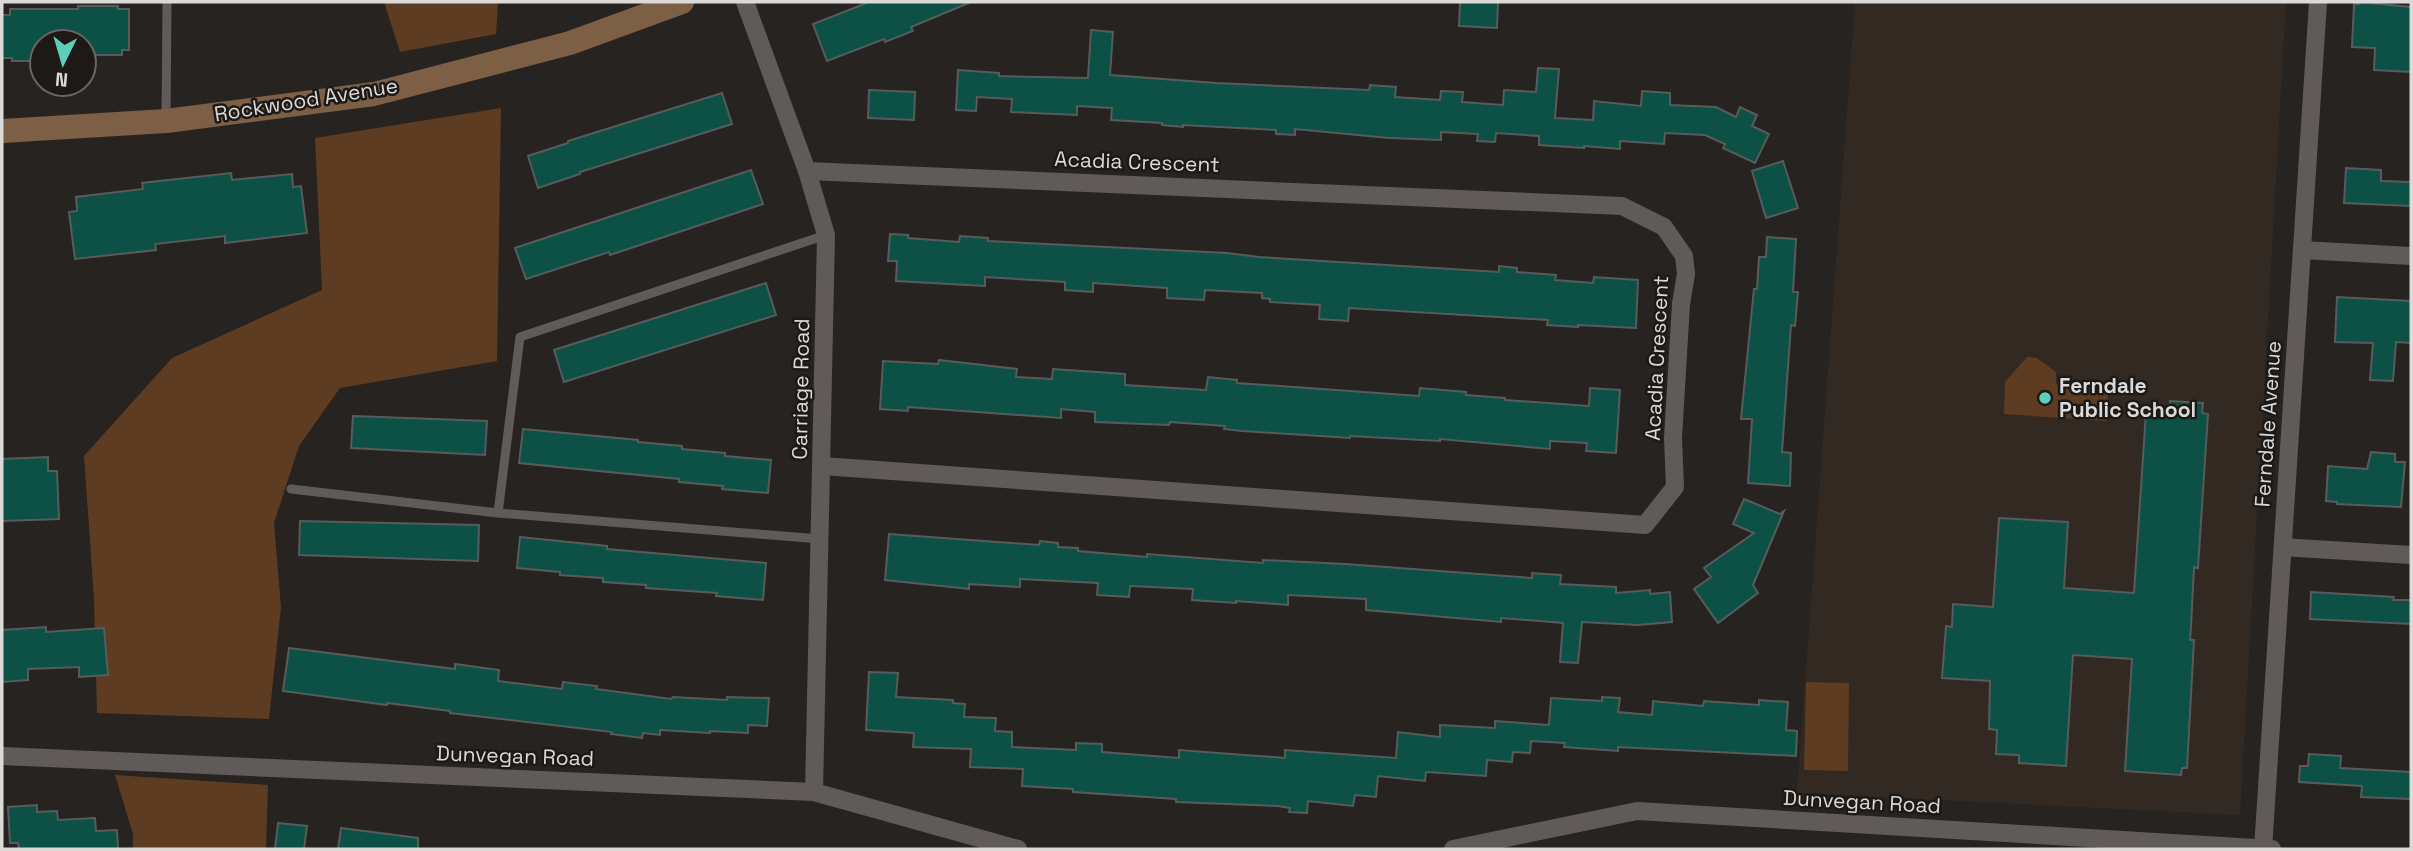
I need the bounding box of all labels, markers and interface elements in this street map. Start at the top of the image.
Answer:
north arrow [28,28,98,98]
text: N [54,66,69,92]
street label: Rockwood Avenue [212,72,400,127]
street label: Acadia Crescent [1054,145,1220,178]
street label: Acadia Crescent [1639,275,1674,441]
street label: Carriage Road [786,318,815,460]
street label: Ferndale Avenue [2248,340,2287,508]
place label: Ferndale Public School [2059,372,2196,423]
marker: Ferndale Public School [2037,390,2053,406]
street label: Dunvegan Road [436,739,594,772]
street label: Dunvegan Road [1782,784,1942,819]

